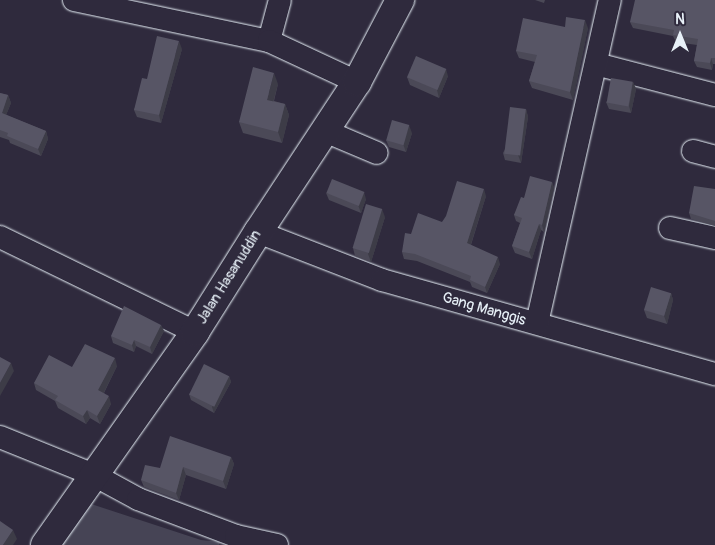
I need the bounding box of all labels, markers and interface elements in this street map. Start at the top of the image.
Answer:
north arrow [655,10,705,60]
text: N [675,11,685,28]
street label: Jalan Hasanuddin [193,227,265,327]
street label: Gang Manggis [440,288,528,330]

